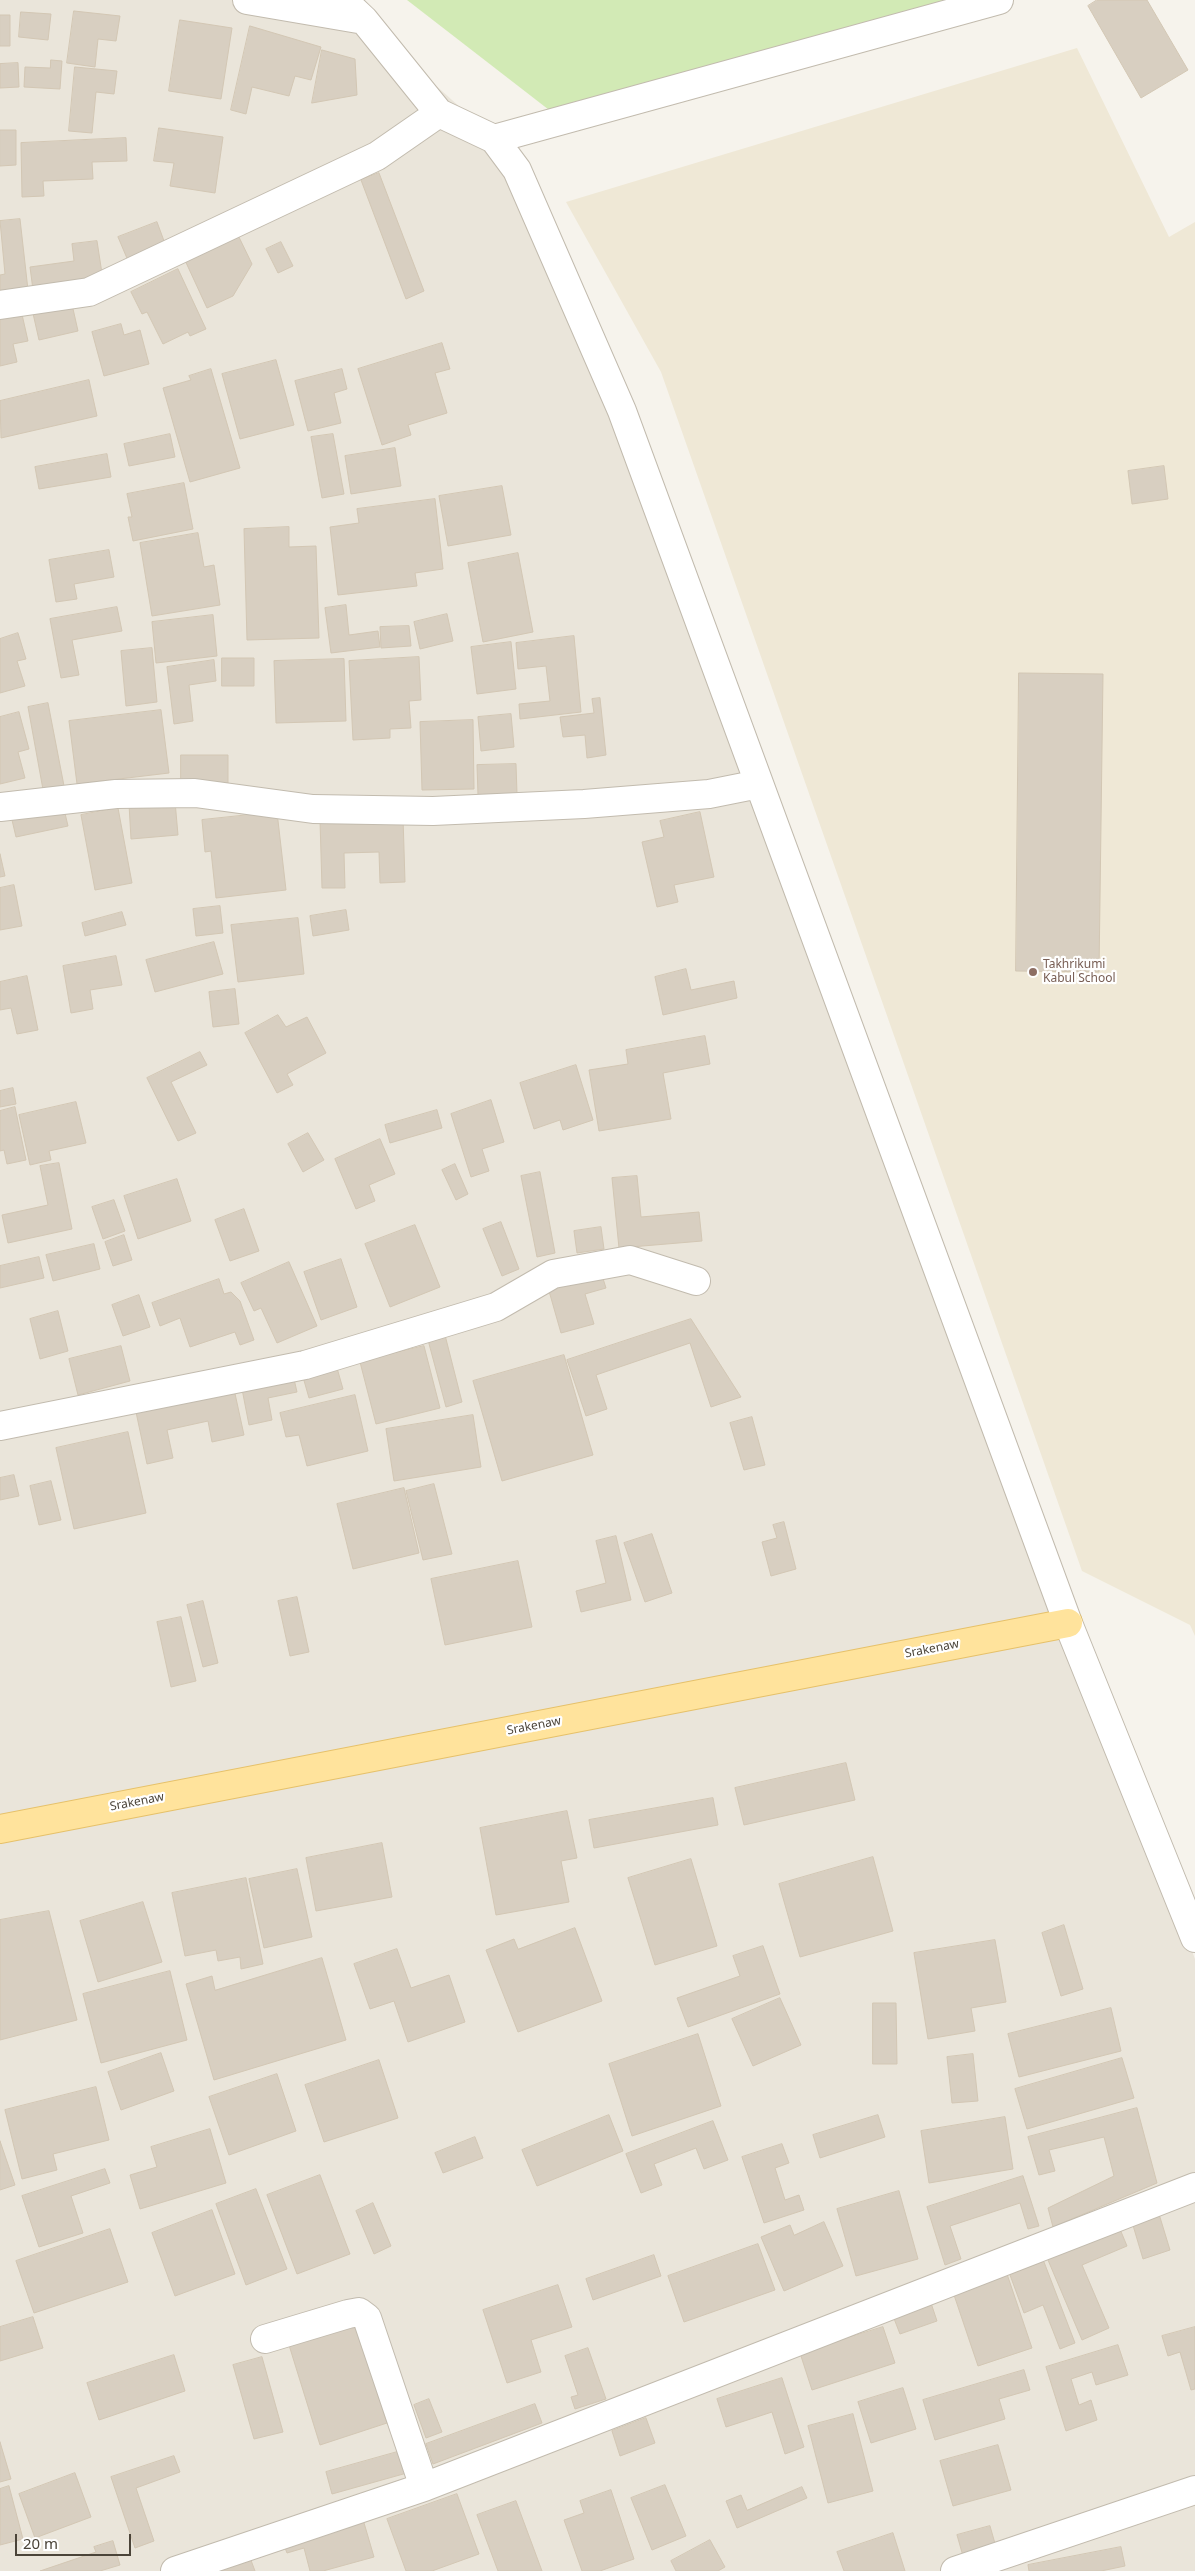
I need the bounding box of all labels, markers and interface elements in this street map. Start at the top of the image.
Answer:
place label: Takhrikumi Kabul School [1043,958,1116,986]
marker: Takhrikumi Kabul School [1027,966,1039,978]
street label: Srakenaw [904,1637,960,1661]
street label: Srakenaw [506,1714,562,1738]
street label: Srakenaw [109,1790,165,1814]
scale bar [18,2524,134,2556]
text: 20 m [23,2533,58,2553]

